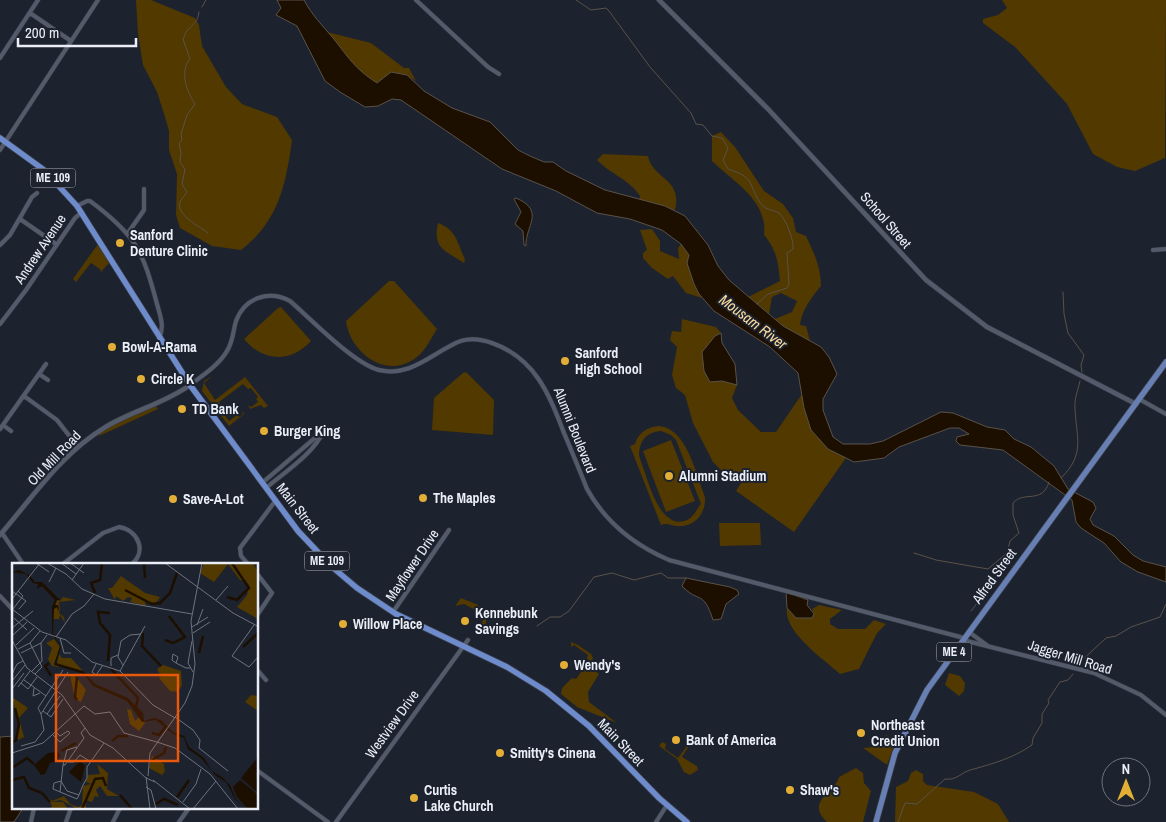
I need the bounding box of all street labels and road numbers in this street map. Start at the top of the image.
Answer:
road number: ME 109 [30,168,76,188]
street label: School Street [857,188,915,252]
street label: Andrew Avenue [10,211,70,288]
street label: Alumni Boulevard [549,384,600,475]
street label: Old Mill Road [23,427,85,489]
street label: Main Street [273,479,323,537]
street label: Mayflower Drive [381,526,443,604]
street label: Alfred Street [967,545,1020,608]
road number: ME 109 [304,552,350,570]
street label: Jagger Mill Road [1026,636,1114,678]
road number: ME 4 [936,642,972,662]
street label: Westview Drive [361,686,423,762]
street label: Main Street [594,714,648,770]

